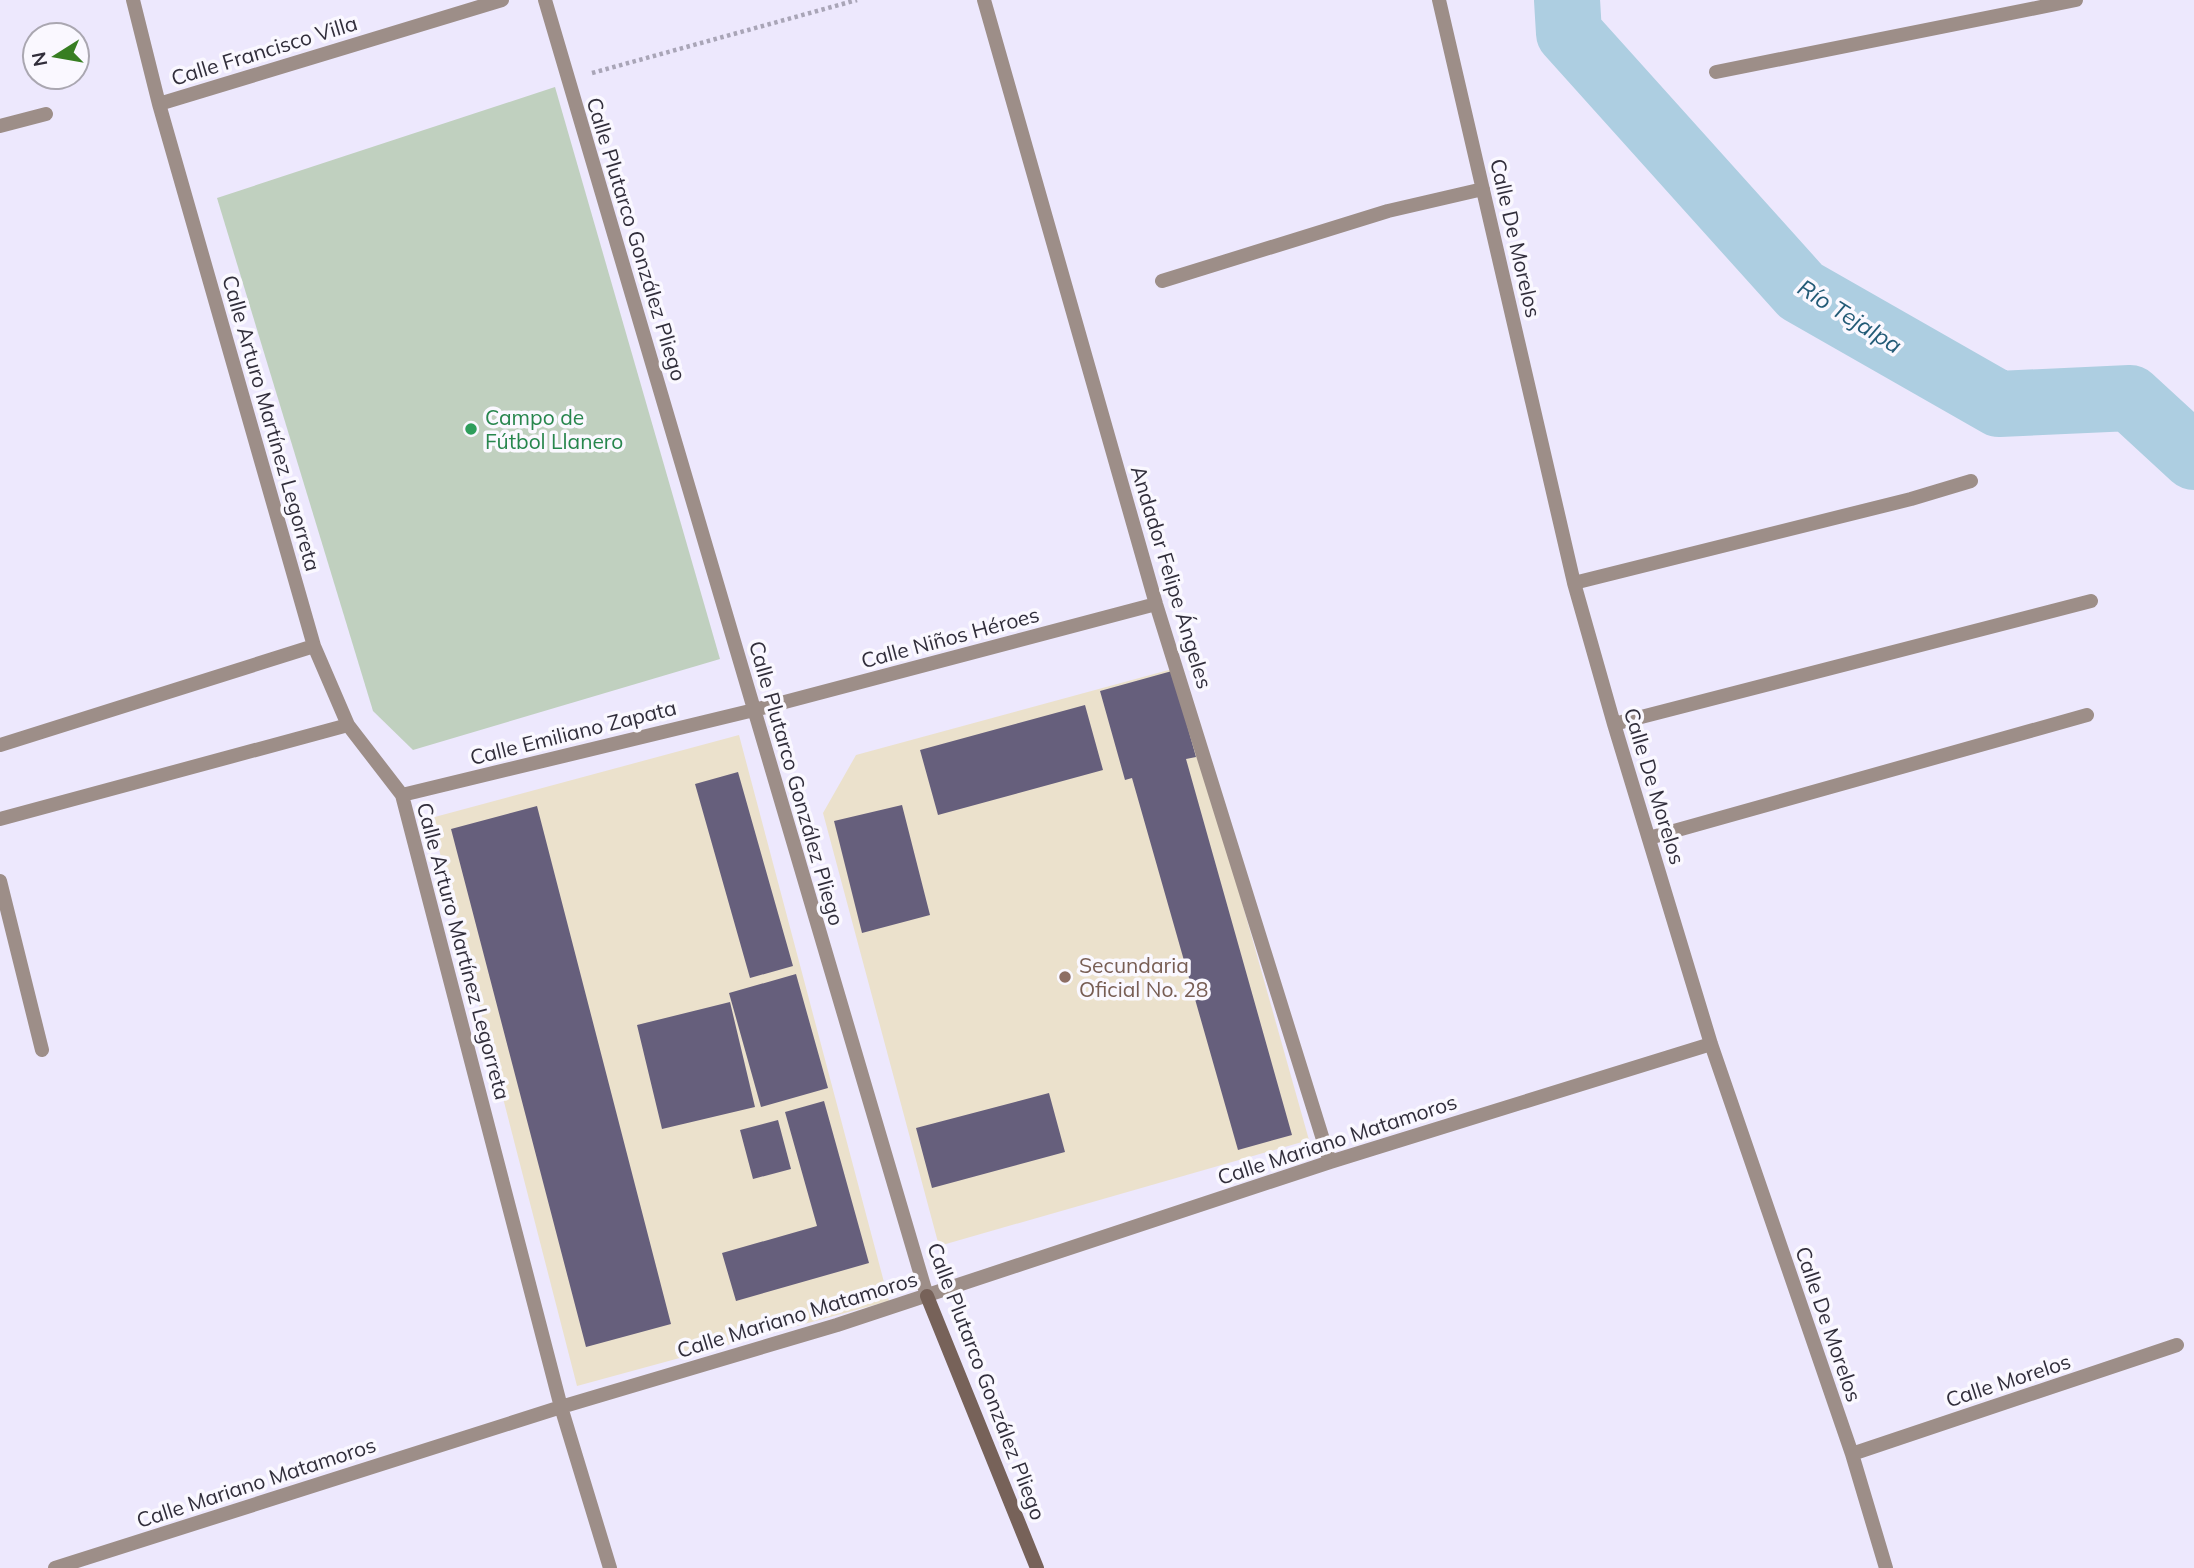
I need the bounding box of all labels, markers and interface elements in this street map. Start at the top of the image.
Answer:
street label: Calle Francisco Villa [168,9,360,91]
north arrow [21,21,91,91]
text: N [26,50,52,69]
street label: Calle Plutarco González Pliego [581,94,693,384]
street label: Calle De Morelos [1485,156,1547,320]
street label: Calle Arturo Martínez Legorreta [217,272,327,574]
water label: Río Tejalpa [1792,273,1908,360]
place label: Campo de Fútbol Llanero [485,404,623,454]
marker: Campo de Fútbol Llanero [463,421,479,437]
street label: Andador Felipe Ángeles [1126,462,1218,692]
street label: Calle Niños Héroes [858,601,1042,673]
street label: Calle Plutarco González Pliego [744,638,850,928]
street label: Calle Emiliano Zapata [467,694,679,770]
street label: Calle De Morelos [1619,705,1691,867]
street label: Calle Arturo Martínez Legorreta [412,800,516,1102]
place label: Secundaria Oficial No. 28 [1079,952,1208,1002]
marker: Secundaria Oficial No. 28 [1057,969,1073,985]
street label: Calle Mariano Matamoros [1214,1088,1460,1190]
street label: Calle Plutarco González Pliego [922,1239,1052,1523]
street label: Calle De Morelos [1790,1243,1868,1405]
street label: Calle Mariano Matamoros [674,1265,920,1363]
street label: Calle Morelos [1942,1348,2074,1412]
street label: Calle Mariano Matamoros [133,1431,379,1533]

